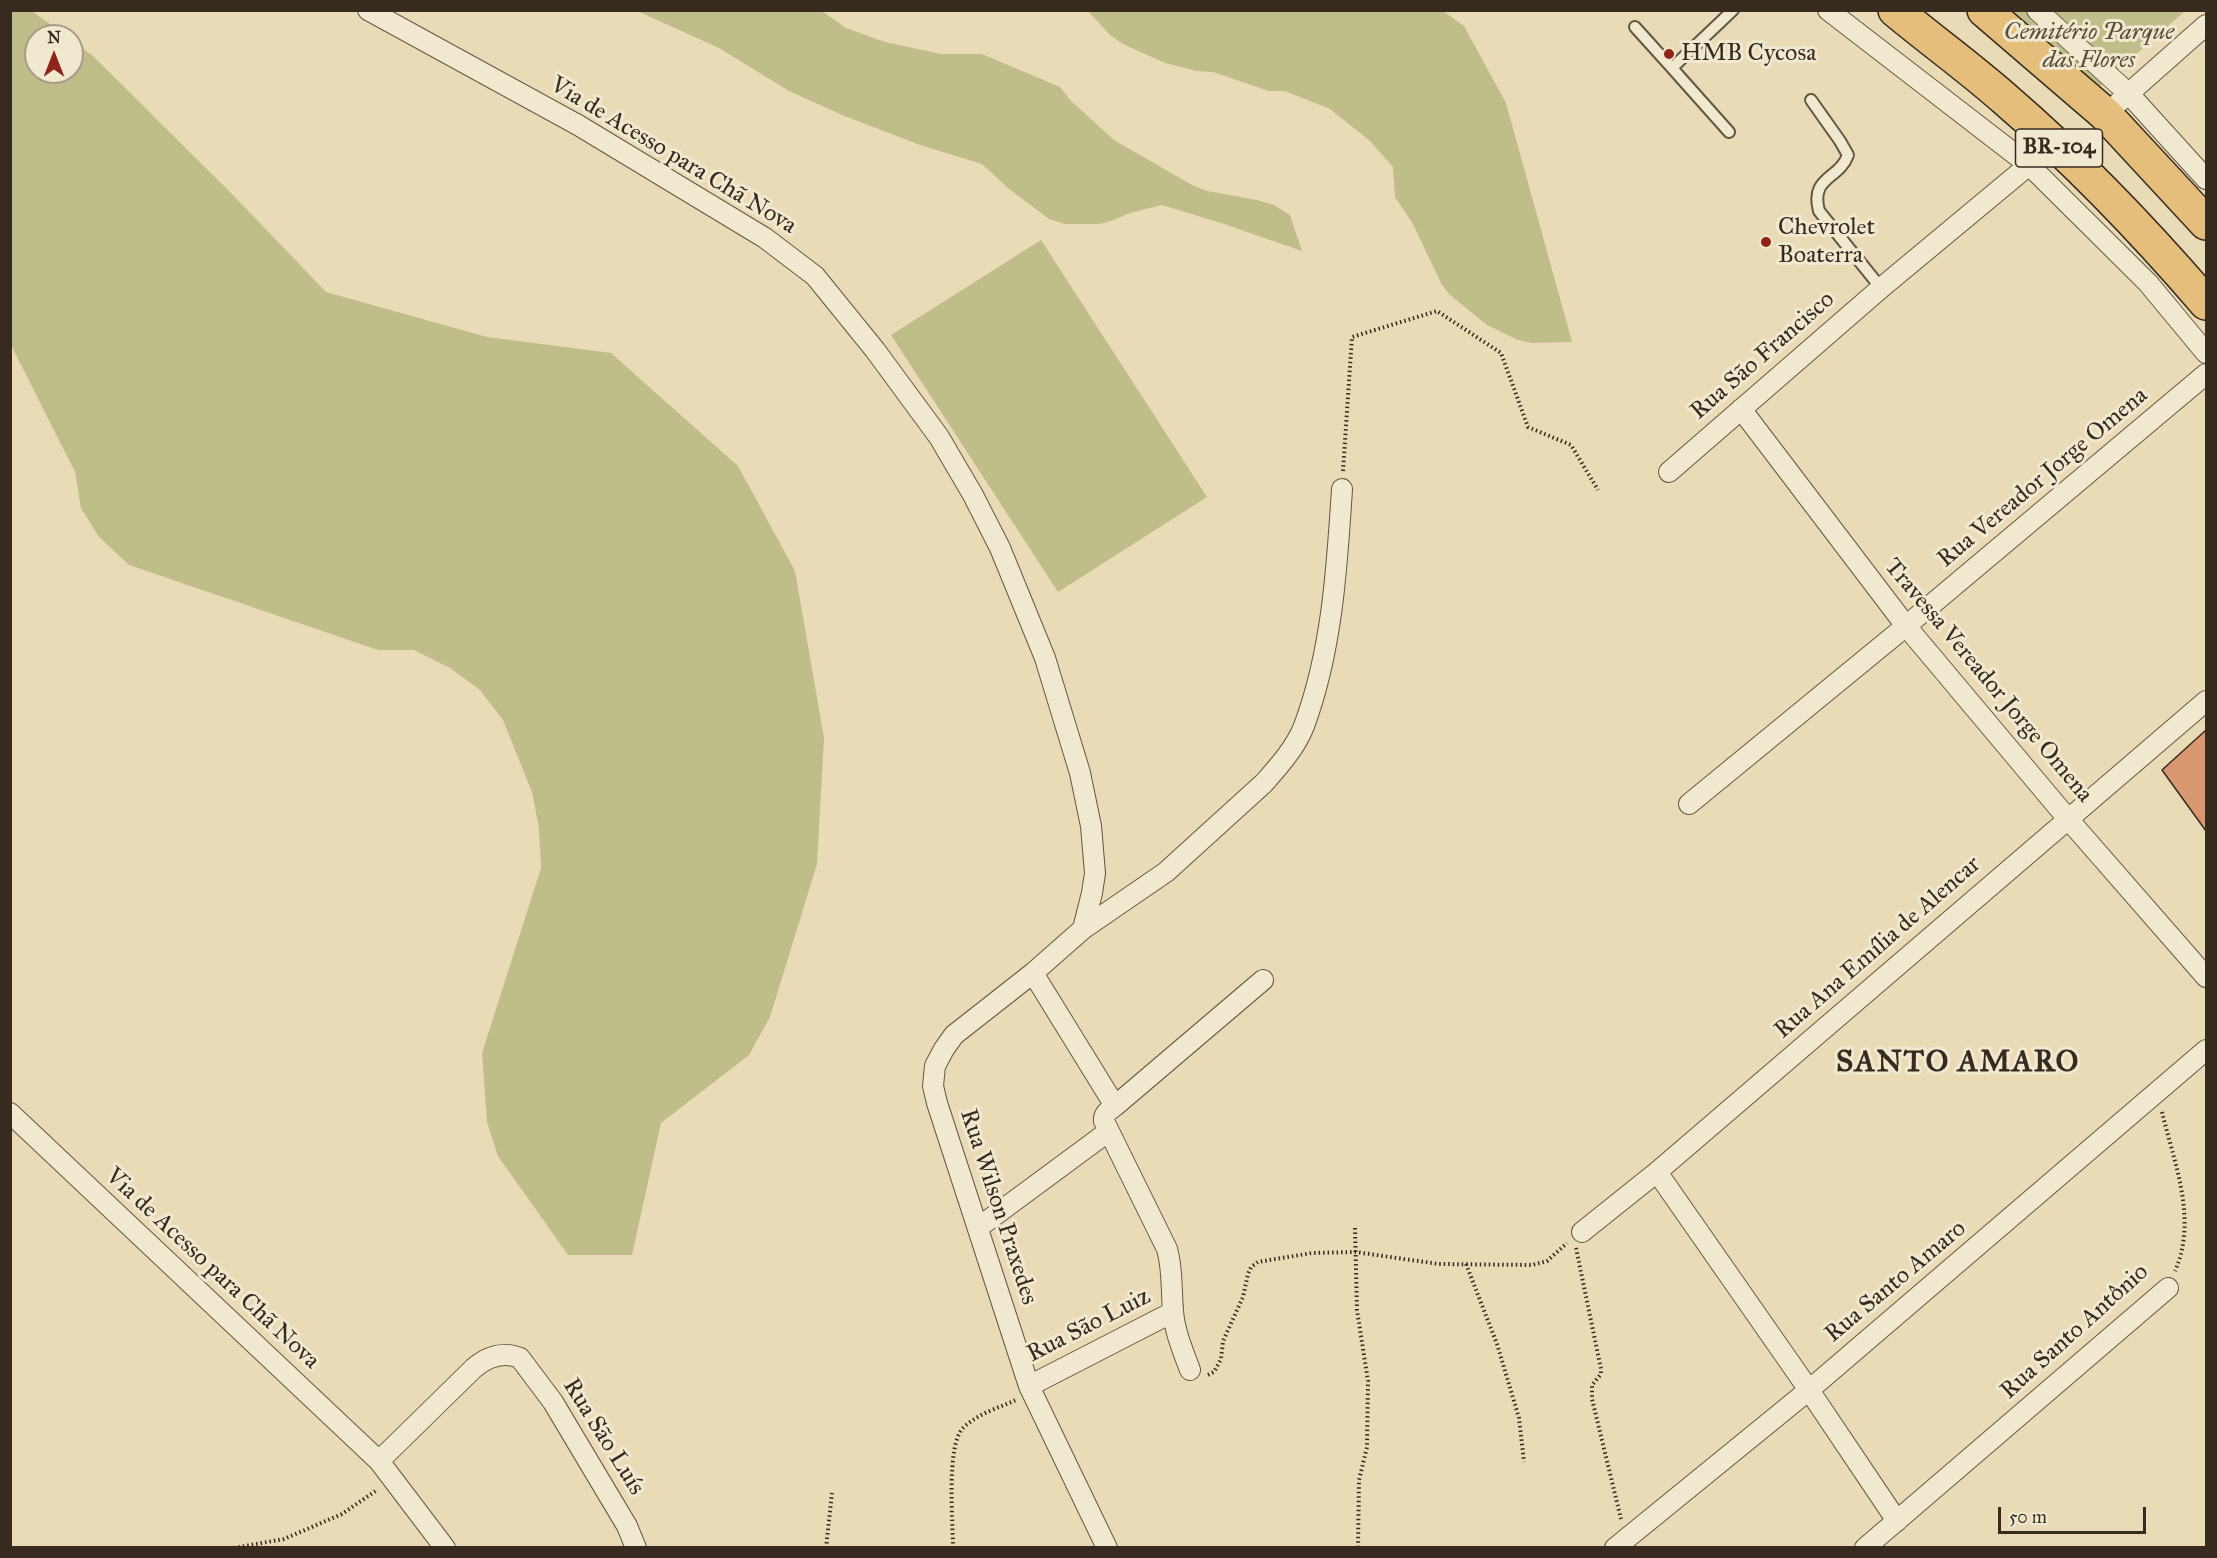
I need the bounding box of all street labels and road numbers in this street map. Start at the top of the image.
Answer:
street label: Via de Acesso para Chã Nova [545,71,801,241]
road number: BR-104 [2016,129,2102,167]
street label: Rua São Francisco [1685,286,1841,426]
street label: Rua Vereador Jorge Omena [1932,382,2154,574]
street label: Travessa Vereador Jorge Omena [1878,553,2098,809]
street label: Rua Ana Emília de Alencar [1769,851,1987,1045]
street label: Rua Wilson Praxedes [953,1106,1043,1308]
street label: Via de Acesso para Chã Nova [99,1162,325,1376]
street label: Rua Santo Amaro [1820,1215,1972,1349]
street label: Rua Santo Antônio [1995,1258,2155,1406]
street label: Rua São Luiz [1023,1283,1155,1369]
street label: Rua São Luís [556,1373,650,1501]

